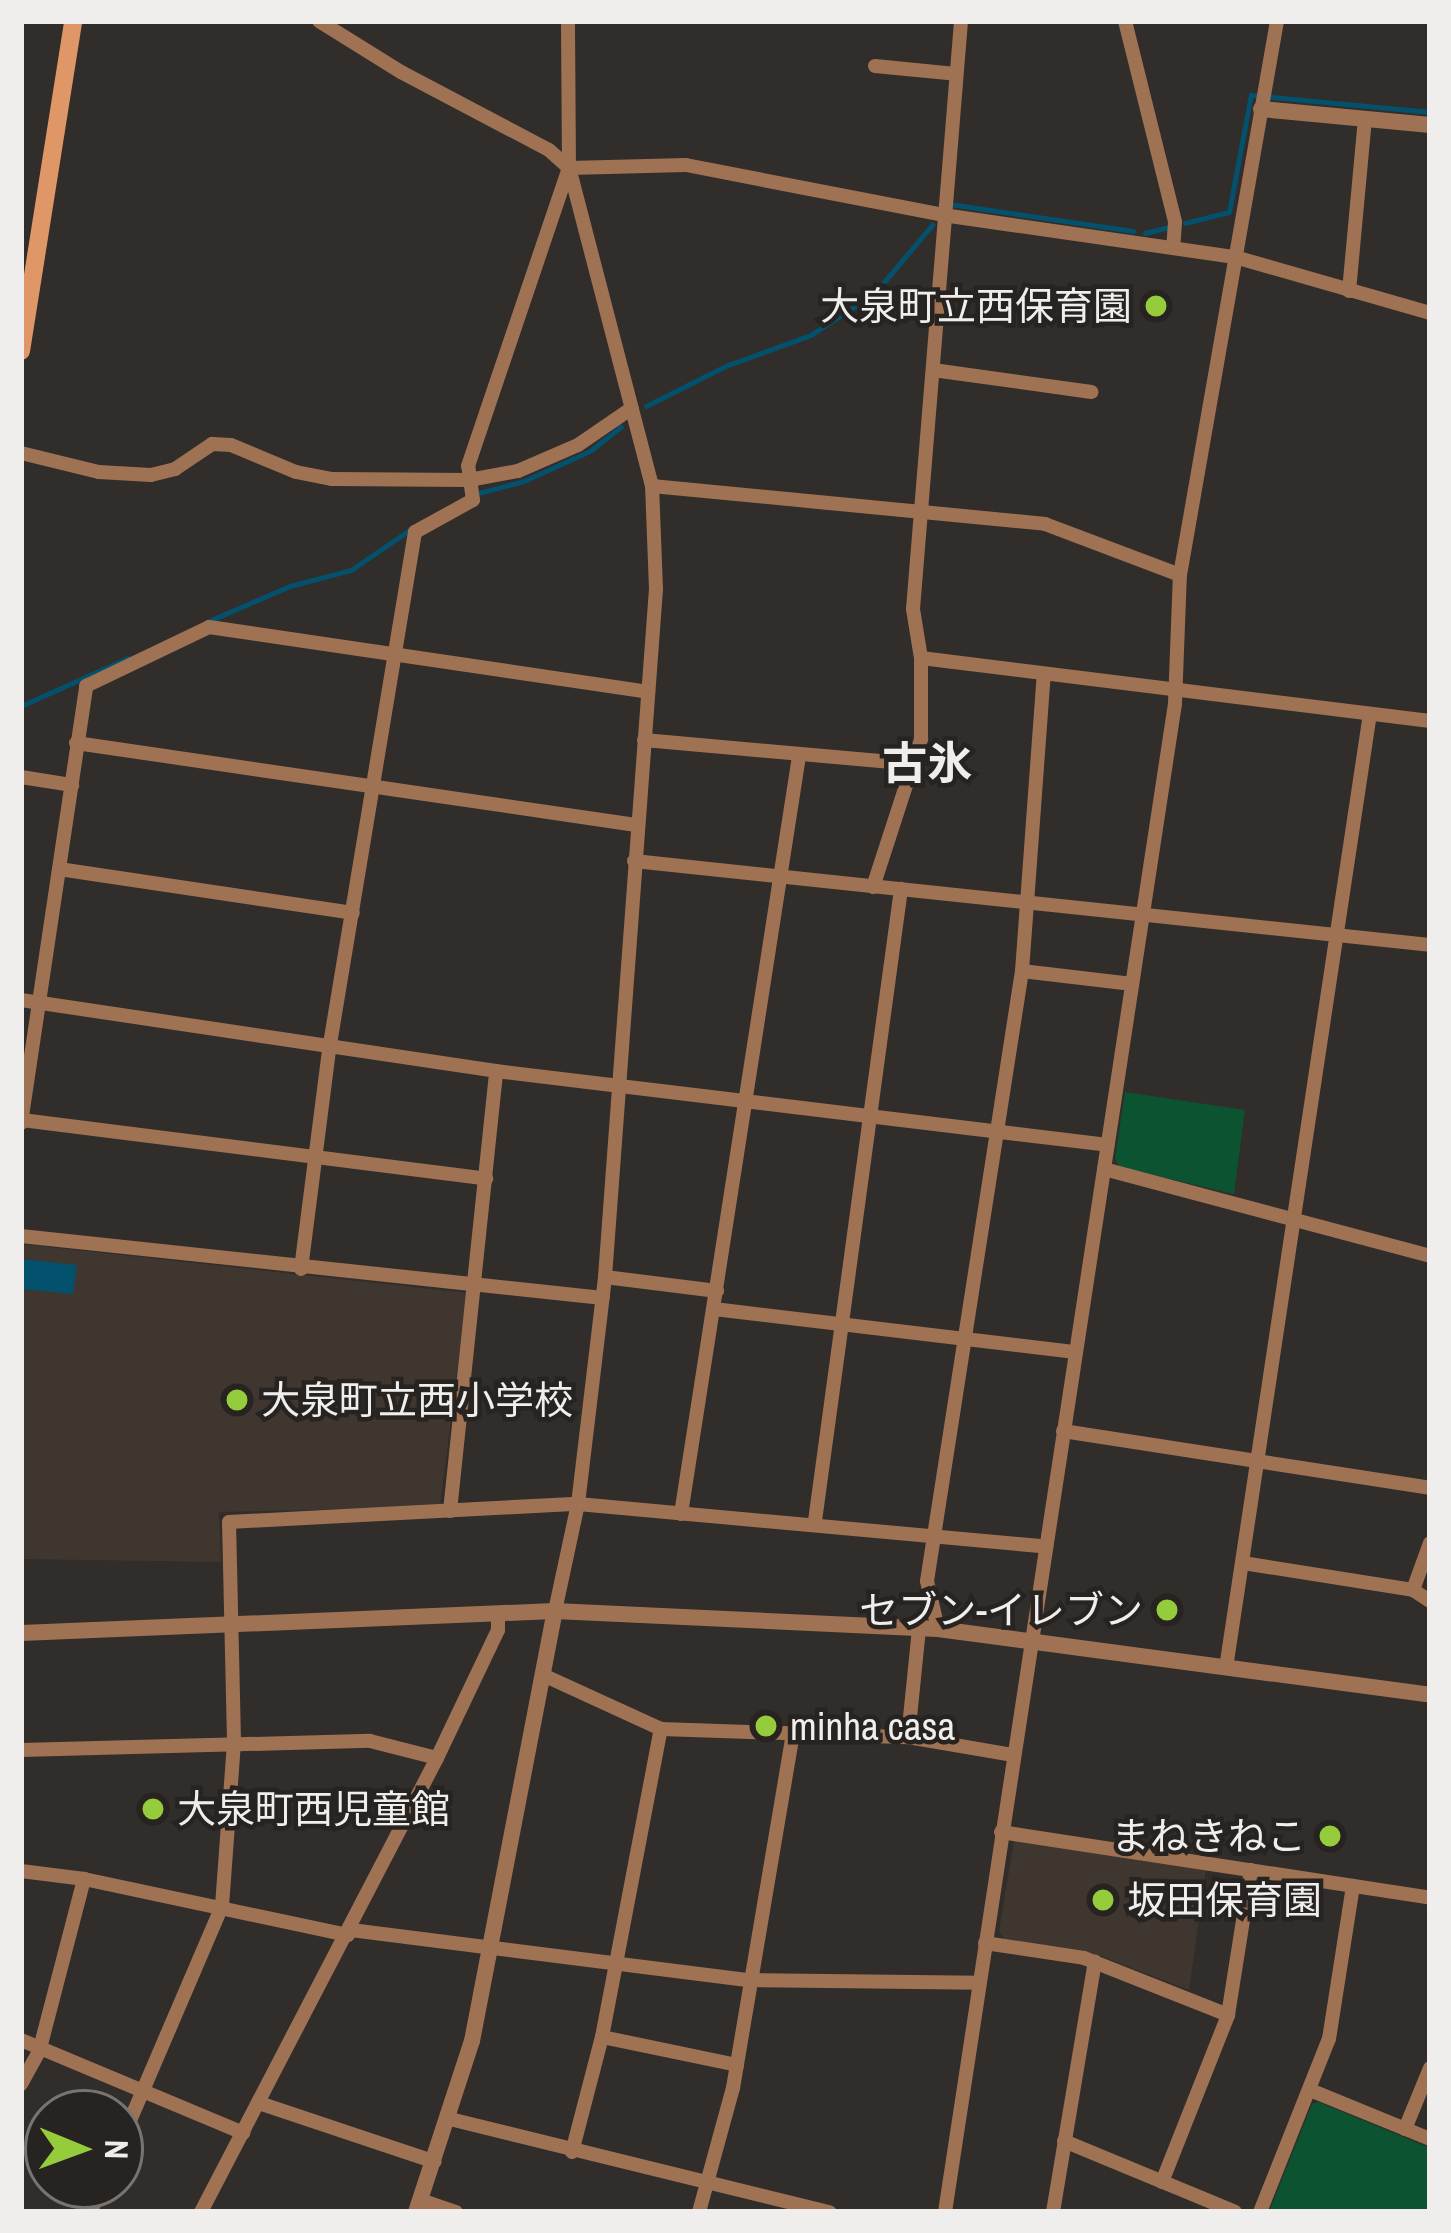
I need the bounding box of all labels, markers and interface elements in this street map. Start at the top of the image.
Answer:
place label: 大泉町立西保育園 [820,283,1132,329]
marker: 大泉町立西保育園 [1143,293,1169,319]
district label: 古氷 [882,736,972,790]
place label: 大泉町立西小学校 [261,1377,573,1423]
marker: 大泉町立西小学校 [224,1387,250,1413]
place label: セブン-イレブン [859,1587,1143,1633]
marker: セブン-イレブン [1154,1597,1180,1623]
place label: minha casa [790,1703,955,1749]
marker: minha casa [753,1713,779,1739]
place label: 大泉町西児童館 [177,1786,450,1832]
marker: 大泉町西児童館 [140,1796,166,1822]
place label: まねきねこ [1111,1813,1306,1859]
marker: まねきねこ [1317,1823,1343,1849]
place label: 坂田保育園 [1127,1877,1322,1923]
marker: 坂田保育園 [1090,1887,1116,1913]
north arrow [24,2089,144,2209]
text: N [95,2139,139,2160]

